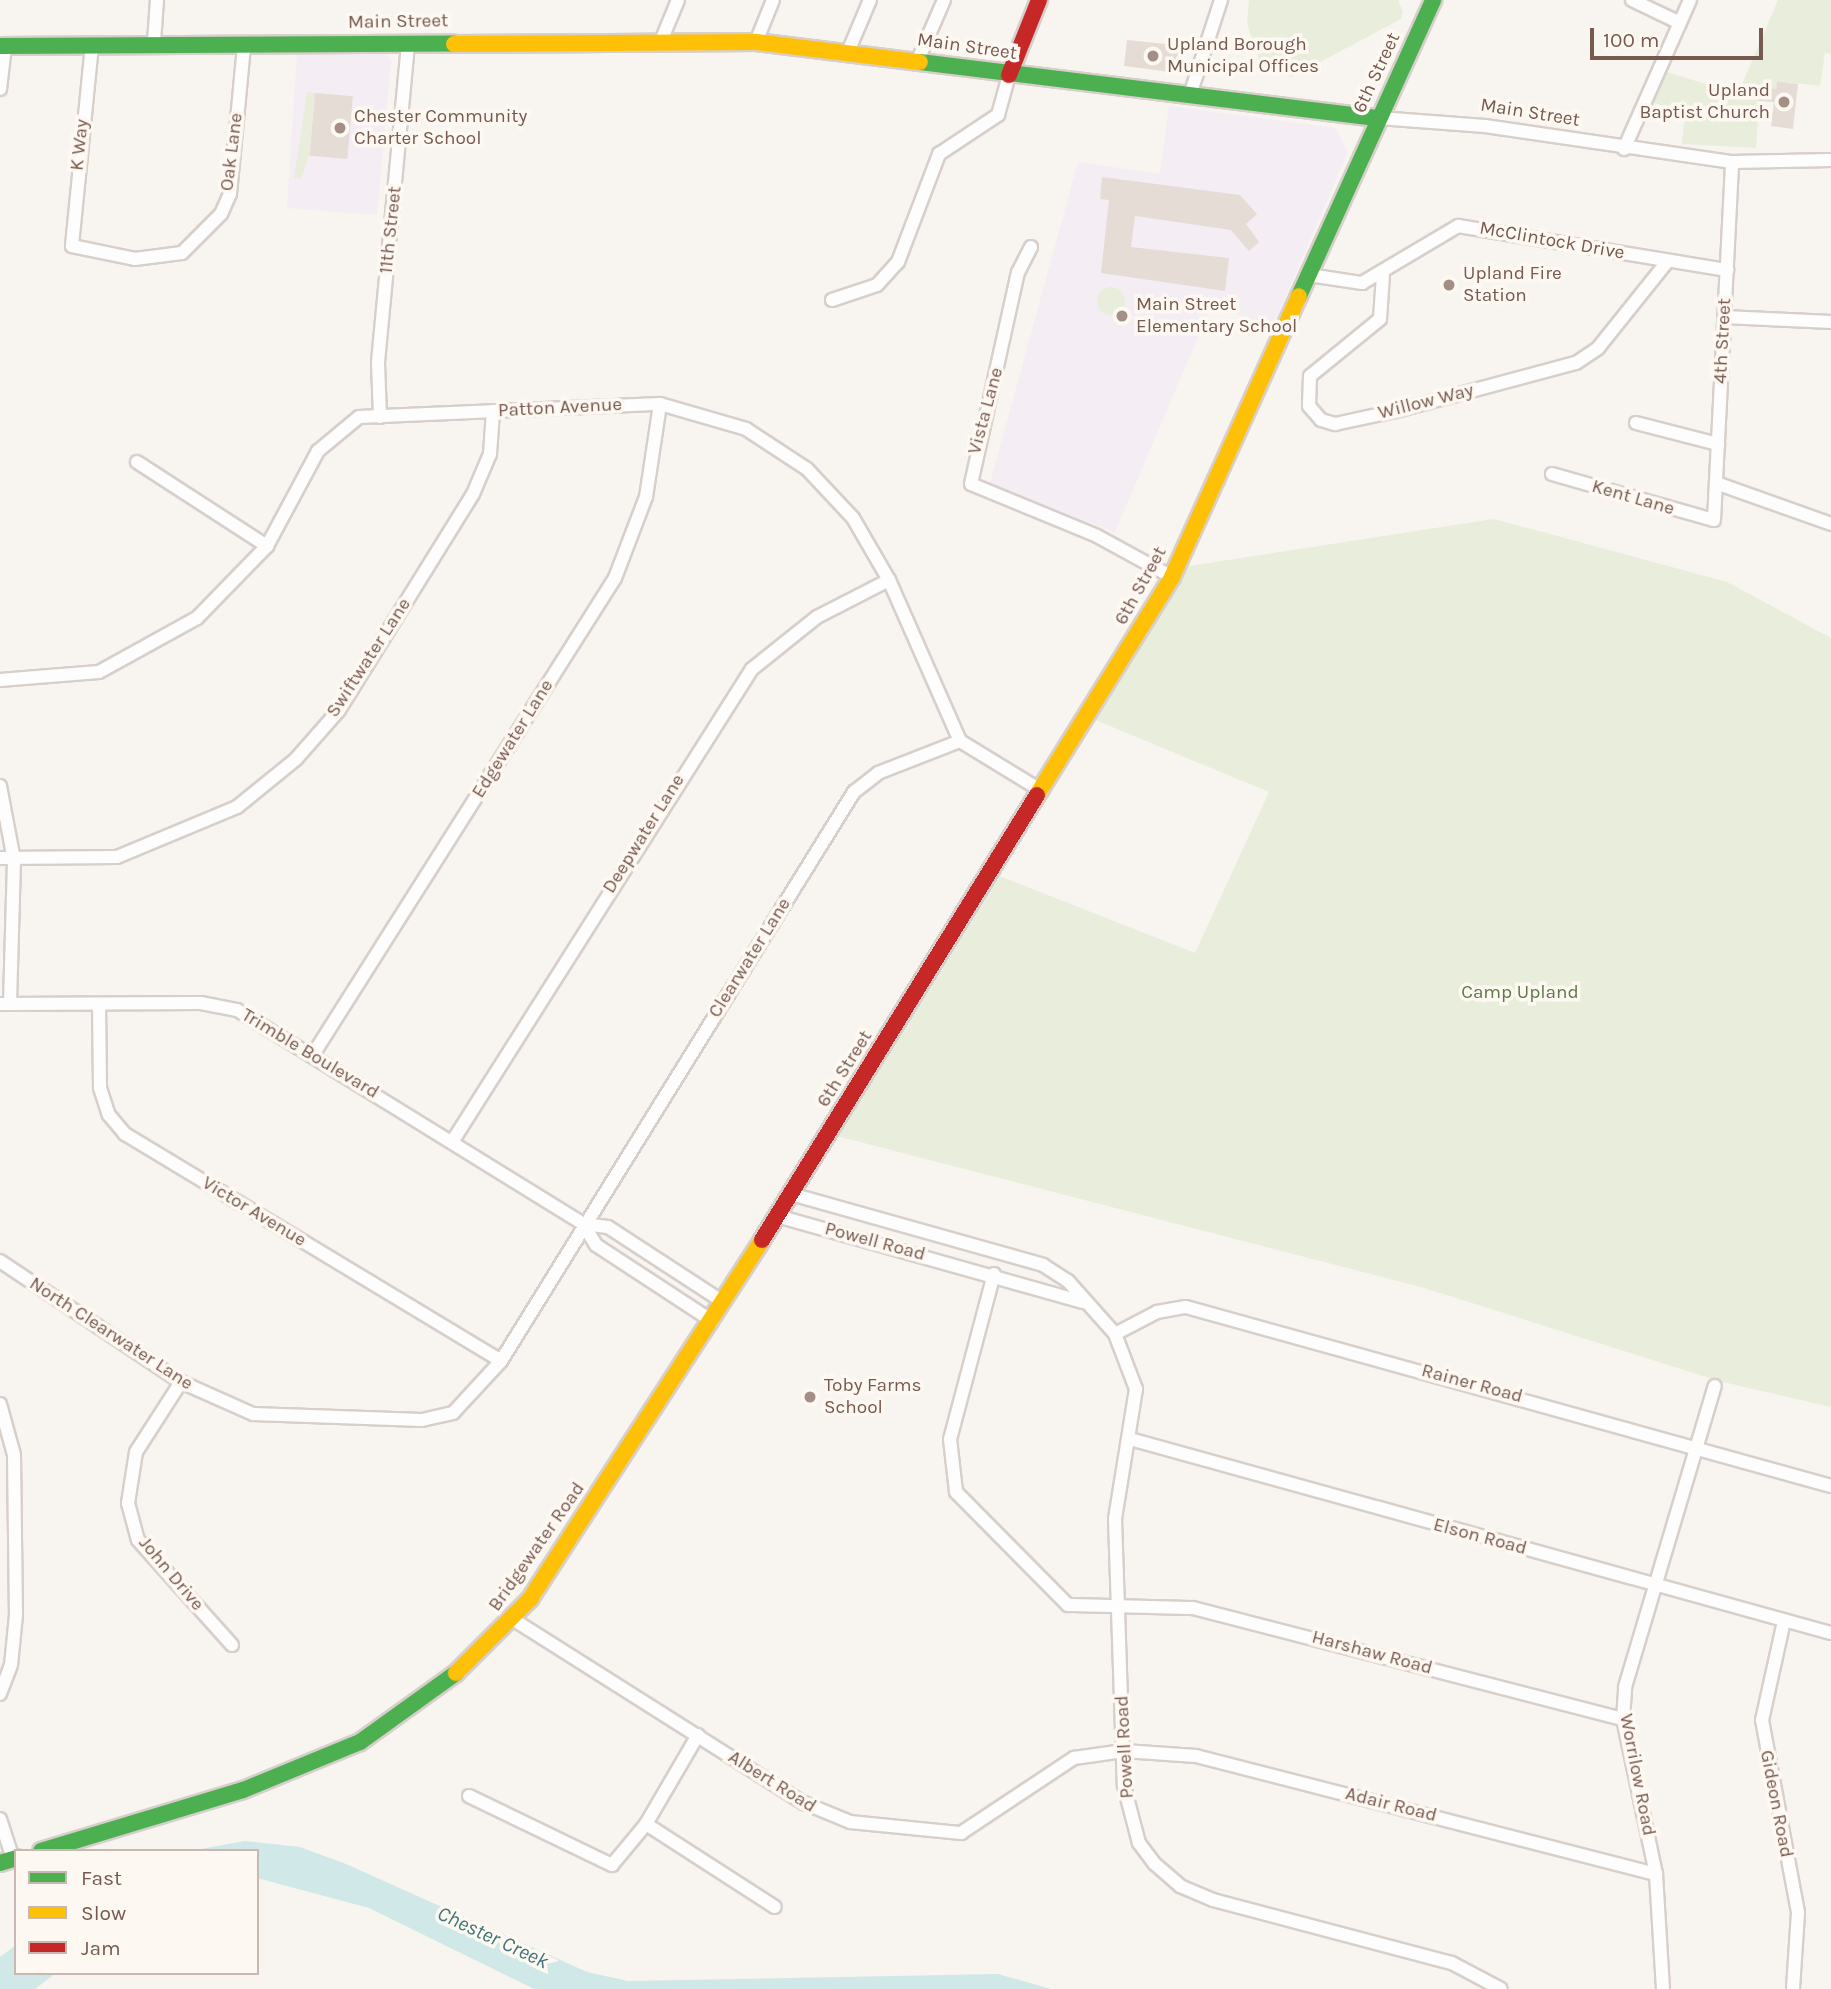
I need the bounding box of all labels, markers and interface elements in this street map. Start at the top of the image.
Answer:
street label: Main Street [348,10,448,34]
scale bar [1593,14,1766,58]
text: 100 m [1603,28,1660,52]
street label: Main Street [916,29,1018,65]
street label: 6th Street [1348,29,1406,117]
place label: Upland Borough Municipal Offices [1167,34,1319,78]
marker: Upland Borough Municipal Offices [1145,48,1161,64]
place label: Upland Baptist Church [1639,80,1770,124]
street label: Main Street [1479,94,1581,132]
marker: Upland Baptist Church [1776,94,1792,110]
place label: Chester Community Charter School [354,106,527,150]
street label: Oak Lane [216,112,248,192]
street label: K Way [66,118,94,172]
marker: Chester Community Charter School [332,120,348,136]
street label: 11th Street [375,185,407,275]
street label: McClintock Drive [1478,217,1626,265]
place label: Upland Fire Station [1463,263,1562,307]
marker: Upland Fire Station [1441,277,1457,293]
place label: Main Street Elementary School [1136,294,1297,338]
street label: 4th Street [1709,298,1737,384]
marker: Main Street Elementary School [1114,308,1130,324]
street label: Vista Lane [963,365,1009,457]
street label: Willow Way [1376,379,1476,425]
street label: Patton Avenue [497,393,623,423]
street label: Kent Lane [1589,475,1677,521]
street label: 6th Street [1110,543,1172,629]
street label: Swiftwater Lane [322,594,416,722]
street label: Edgewater Lane [467,676,559,802]
street label: Deepwater Lane [598,770,690,898]
street label: Clearwater Lane [704,894,796,1022]
park label: Camp Upland [1461,982,1579,1004]
street label: Trimble Boulevard [237,1004,383,1104]
street label: 6th Street [813,1026,877,1112]
street label: Victor Avenue [198,1172,310,1252]
street label: Powell Road [822,1218,928,1266]
street label: North Clearwater Lane [25,1273,197,1395]
street label: Rainer Road [1419,1360,1525,1408]
place label: Toby Farms School [824,1375,922,1419]
marker: Toby Farms School [802,1389,818,1405]
street label: Bridgewater Road [484,1478,590,1616]
street label: Elson Road [1431,1514,1529,1560]
street label: John Drive [133,1532,209,1616]
street label: Harshaw Road [1309,1626,1435,1680]
street label: Powell Road [1111,1695,1139,1799]
street label: Worrilow Road [1614,1712,1660,1838]
street label: Albert Road [724,1746,820,1818]
street label: Gideon Road [1754,1748,1798,1860]
street label: Adair Road [1343,1783,1439,1827]
legend [14,1849,259,1975]
text: Fast [81,1866,122,1890]
water label: Chester Creek [433,1900,553,1974]
text: Slow [81,1901,126,1925]
text: Jam [81,1936,121,1960]

